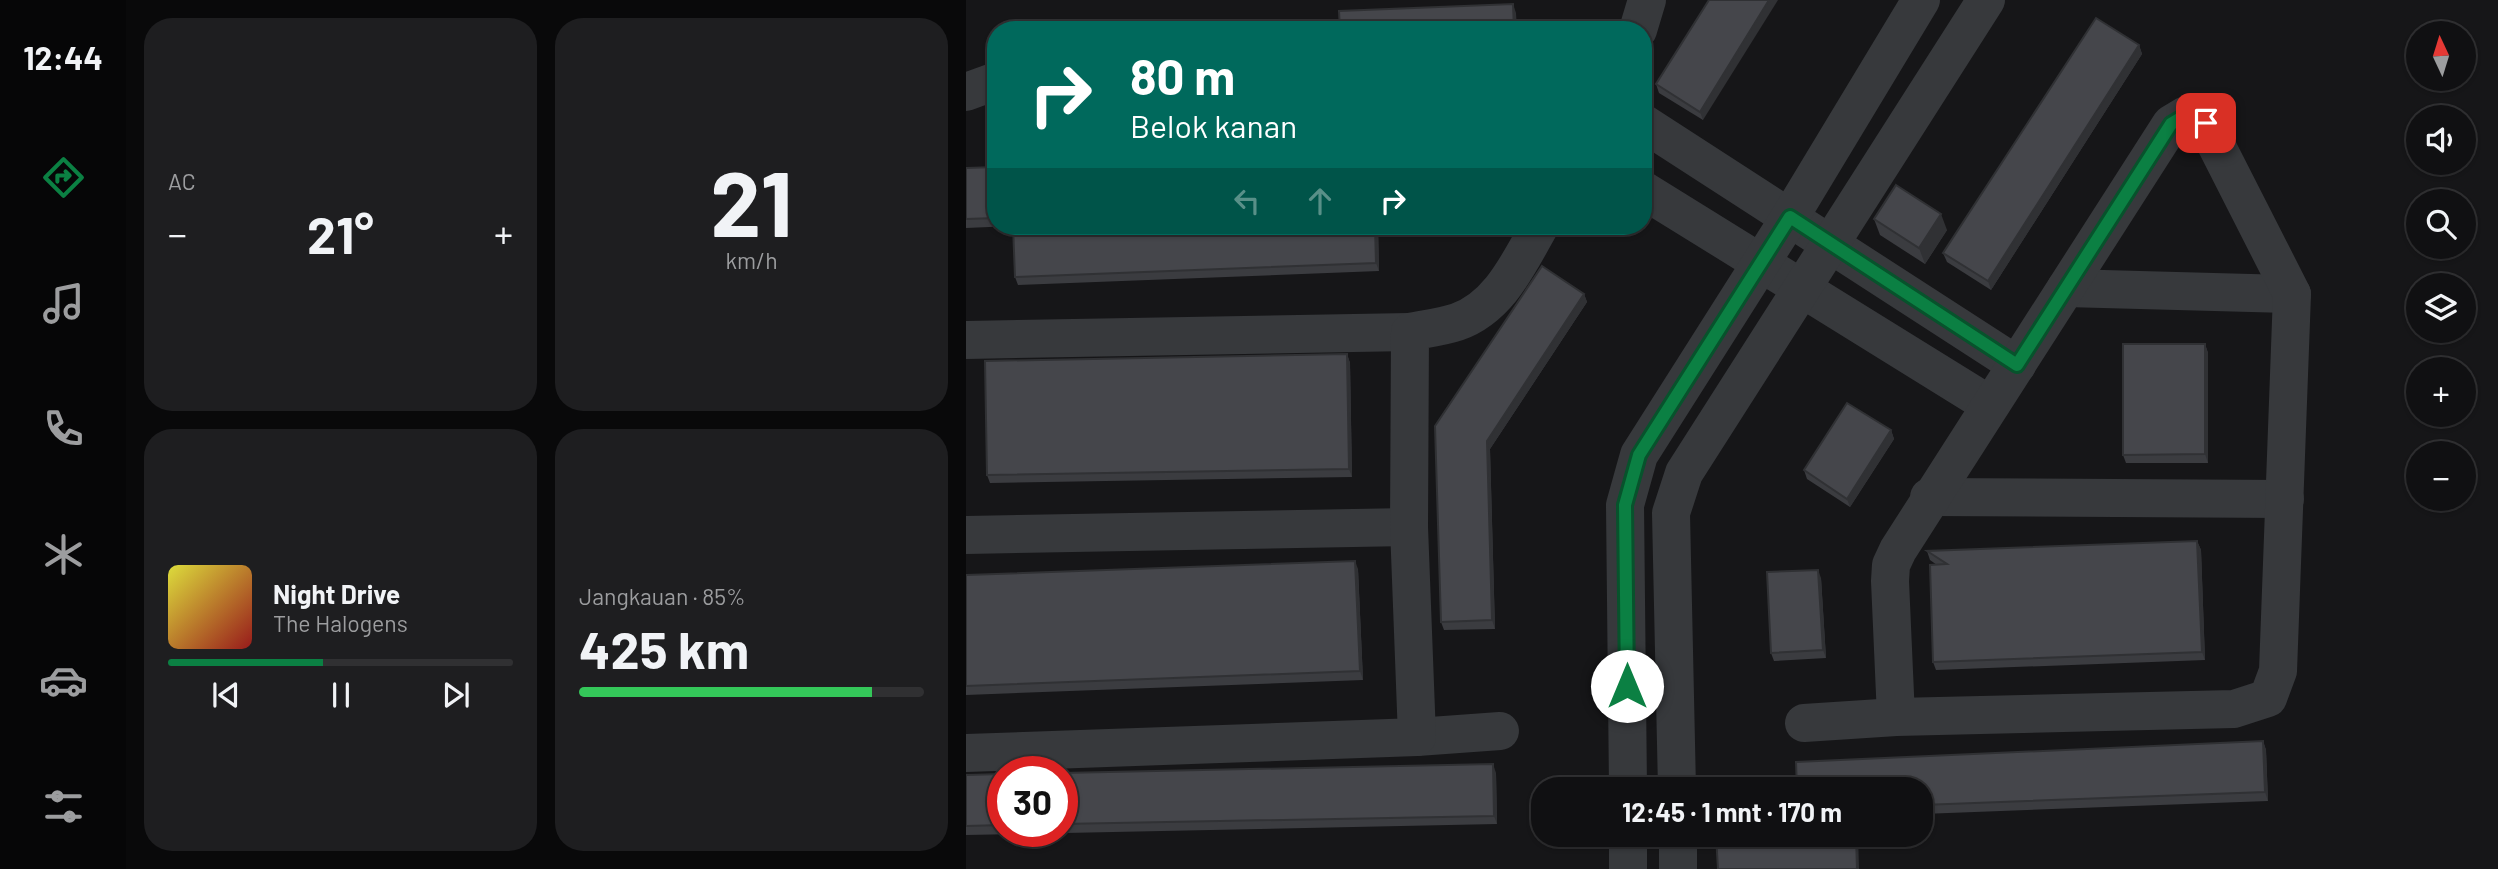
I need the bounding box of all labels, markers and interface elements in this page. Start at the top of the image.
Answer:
north arrow [2406,21,2476,91]
map controls [2406,21,2476,511]
text: 12:44 [23,38,103,76]
text: 80 m [1130,46,1235,105]
icon: right [1015,49,1106,140]
pin [2176,93,2236,153]
icon: arrive [2187,104,2225,142]
button: sound [2406,105,2476,175]
text: Belok kanan [1130,106,1297,144]
text: 21 [710,146,793,255]
icon: directions [39,153,88,202]
text: AC [168,167,196,195]
icon: left [1228,182,1266,220]
icon: ahead [1301,182,1339,220]
icon: right [1374,182,1412,220]
button: search [2406,189,2476,259]
text: 21° [307,202,374,264]
text: − [168,210,187,256]
text: + [494,210,513,256]
text: km/h [725,246,778,274]
button: layers [2406,273,2476,343]
icon: music [39,279,88,328]
button: + [2406,357,2476,427]
icon: phone [39,404,88,453]
button: − [2406,441,2476,511]
icon: climate [39,530,88,579]
text: Night Drive [273,578,400,609]
text: Jangkauan · 85% [579,582,746,610]
text: The Halogens [273,609,408,637]
text: 425 km [579,617,749,679]
position arrow [1590,649,1664,723]
icon: car [39,656,88,705]
icon: previous [207,676,245,714]
icon: pause [322,676,360,714]
icon: next [437,676,475,714]
speed limit sign: 30 [987,756,1078,847]
icon: filters [39,782,88,831]
text: 12:45 · 1 mnt · 170 m [1622,796,1842,827]

